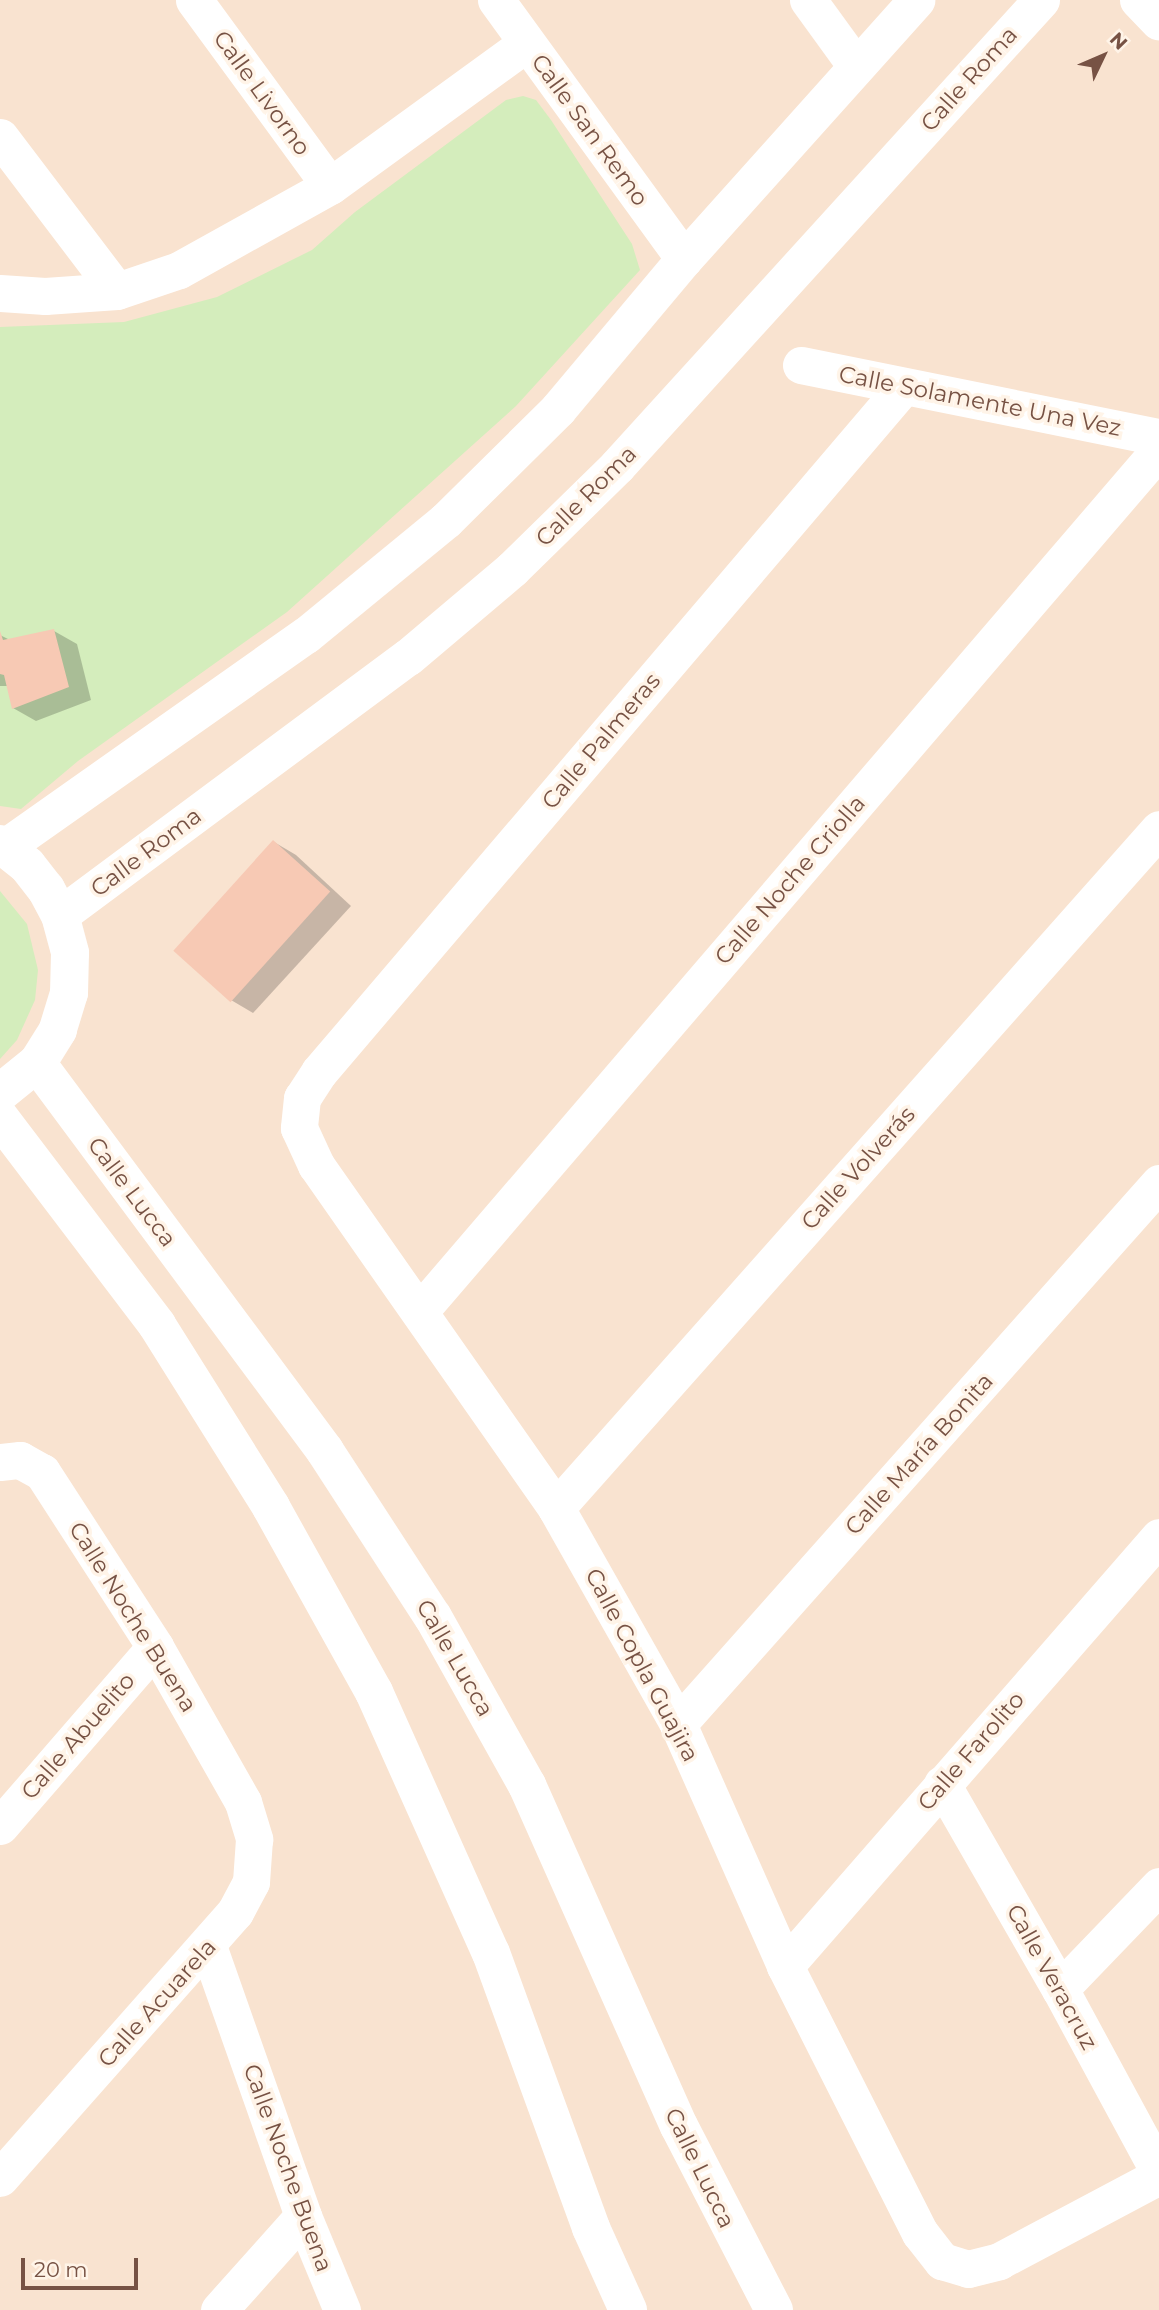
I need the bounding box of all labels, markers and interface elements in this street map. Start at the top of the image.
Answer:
street label: Calle Roma [915,21,1023,137]
north arrow [1068,21,1138,91]
street label: Calle Livorno [208,25,316,161]
text: N [1105,28,1132,55]
street label: Calle San Remo [526,49,654,211]
street label: Calle Solamente Una Vez [837,360,1123,442]
street label: Calle Roma [530,440,642,552]
street label: Calle Palmeras [536,667,666,815]
street label: Calle Noche Criolla [709,790,871,970]
street label: Calle Roma [85,802,207,902]
street label: Calle Volverás [795,1101,921,1235]
street label: Calle Lucca [82,1132,182,1252]
street label: Calle María Bonita [839,1367,999,1541]
street label: Calle Noche Buena [63,1517,203,1717]
street label: Calle Copla Guajira [579,1564,705,1766]
street label: Calle Lucca [411,1595,499,1721]
street label: Calle Abuelito [15,1667,141,1805]
street label: Calle Farolito [912,1686,1030,1816]
street label: Calle Veracruz [1001,1900,1103,2054]
street label: Calle Acuarela [92,1933,222,2073]
street label: Calle Noche Buena [238,2060,338,2276]
street label: Calle Lucca [659,2103,741,2233]
scale bar [24,2244,142,2288]
text: 20 m [34,2257,88,2282]

